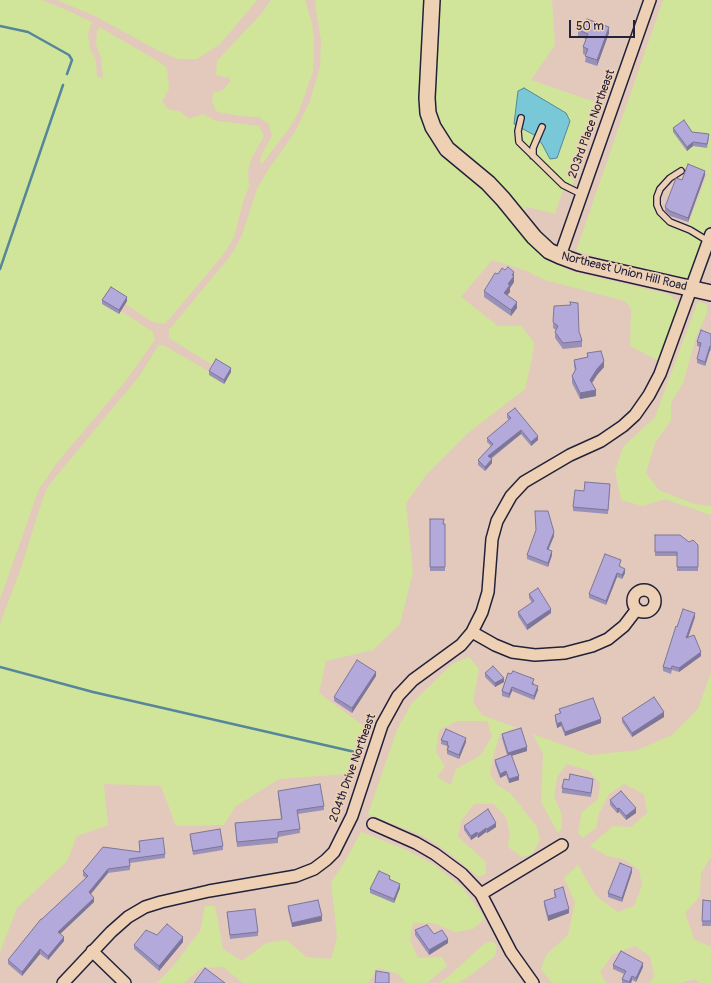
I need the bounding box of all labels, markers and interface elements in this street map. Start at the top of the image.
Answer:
scale bar [571,12,637,38]
text: 50 m [576,19,604,34]
street label: 203rd Place Northeast [566,68,618,180]
street label: Northeast Union Hill Road [560,249,688,295]
street label: 204th Drive Northeast [327,712,379,824]

